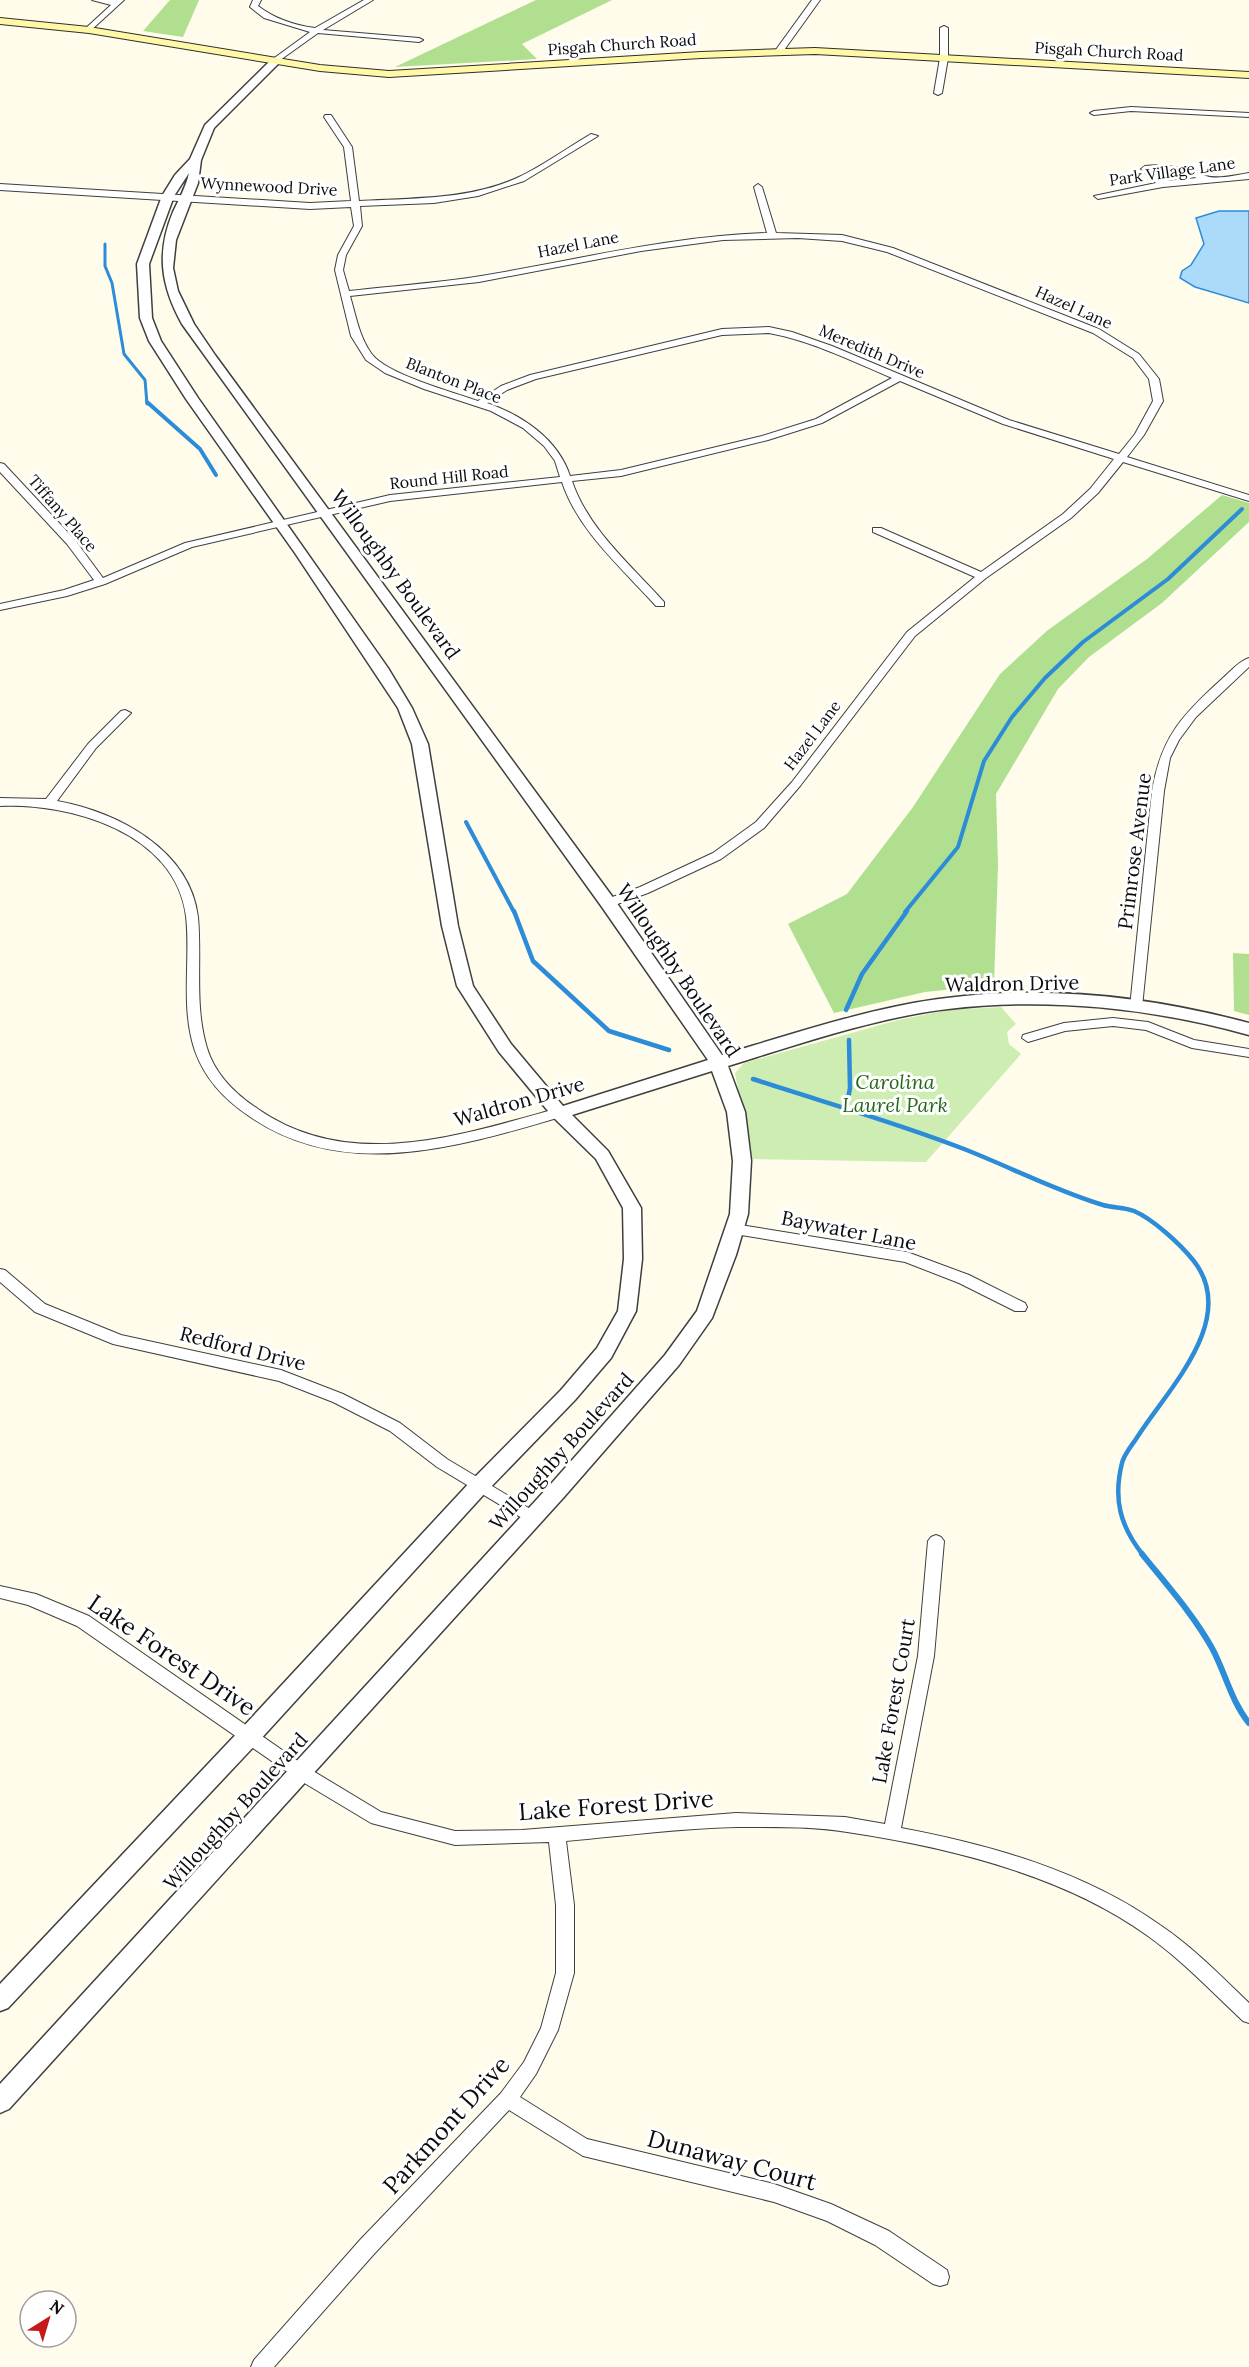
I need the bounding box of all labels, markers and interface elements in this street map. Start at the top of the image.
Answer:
street label: Pisgah Church Road [547,29,697,59]
street label: Pisgah Church Road [1034,37,1184,65]
street label: Park Village Lane [1108,152,1237,190]
street label: Wynnewood Drive [200,172,338,200]
street label: Hazel Lane [536,226,621,262]
street label: Hazel Lane [1032,281,1116,333]
street label: Meredith Drive [816,320,928,382]
street label: Blanton Place [403,353,505,408]
street label: Round Hill Road [389,461,510,493]
street label: Tiffany Place [24,470,102,556]
street label: Willoughby Boulevard [326,484,466,664]
street label: Hazel Lane [779,696,845,774]
street label: Primrose Avenue [1112,771,1156,931]
street label: Willoughby Boulevard [612,879,746,1061]
street label: Waldron Drive [945,969,1080,997]
park label: Carolina Laurel Park [842,1069,948,1117]
street label: Waldron Drive [451,1070,587,1132]
street label: Baywater Lane [779,1205,919,1255]
street label: Redford Drive [177,1320,309,1376]
street label: Willoughby Boulevard [484,1367,638,1535]
street label: Lake Forest Drive [82,1587,262,1723]
street label: Lake Forest Court [866,1616,920,1785]
street label: Willoughby Boulevard [158,1727,312,1895]
street label: Lake Forest Drive [517,1783,715,1827]
street label: Parkmont Drive [376,2049,516,2201]
street label: Dunaway Court [644,2123,821,2198]
north arrow [18,2289,78,2349]
text: N [46,2295,68,2319]

